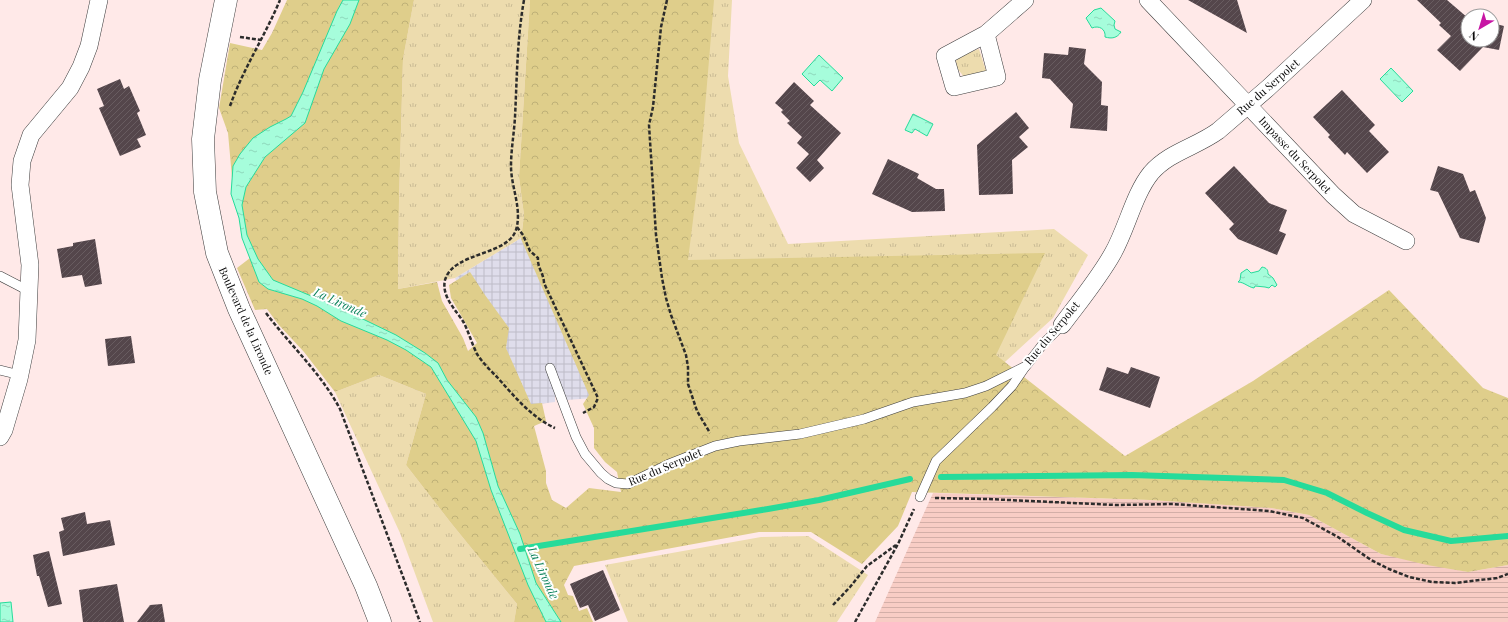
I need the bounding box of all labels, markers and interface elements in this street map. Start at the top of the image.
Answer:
north arrow [1460,8,1500,48]
text: N [1466,28,1481,45]
street label: Rue du Serpolet [1233,55,1302,118]
street label: Impasse du Serpolet [1256,113,1335,197]
street label: Boulevard de la Lironde [216,264,277,378]
water label: La Lironde [311,283,369,321]
street label: Rue du Serpolet [1021,298,1083,368]
street label: Rue du Serpolet [626,444,704,489]
water label: La Lironde [524,543,563,601]

